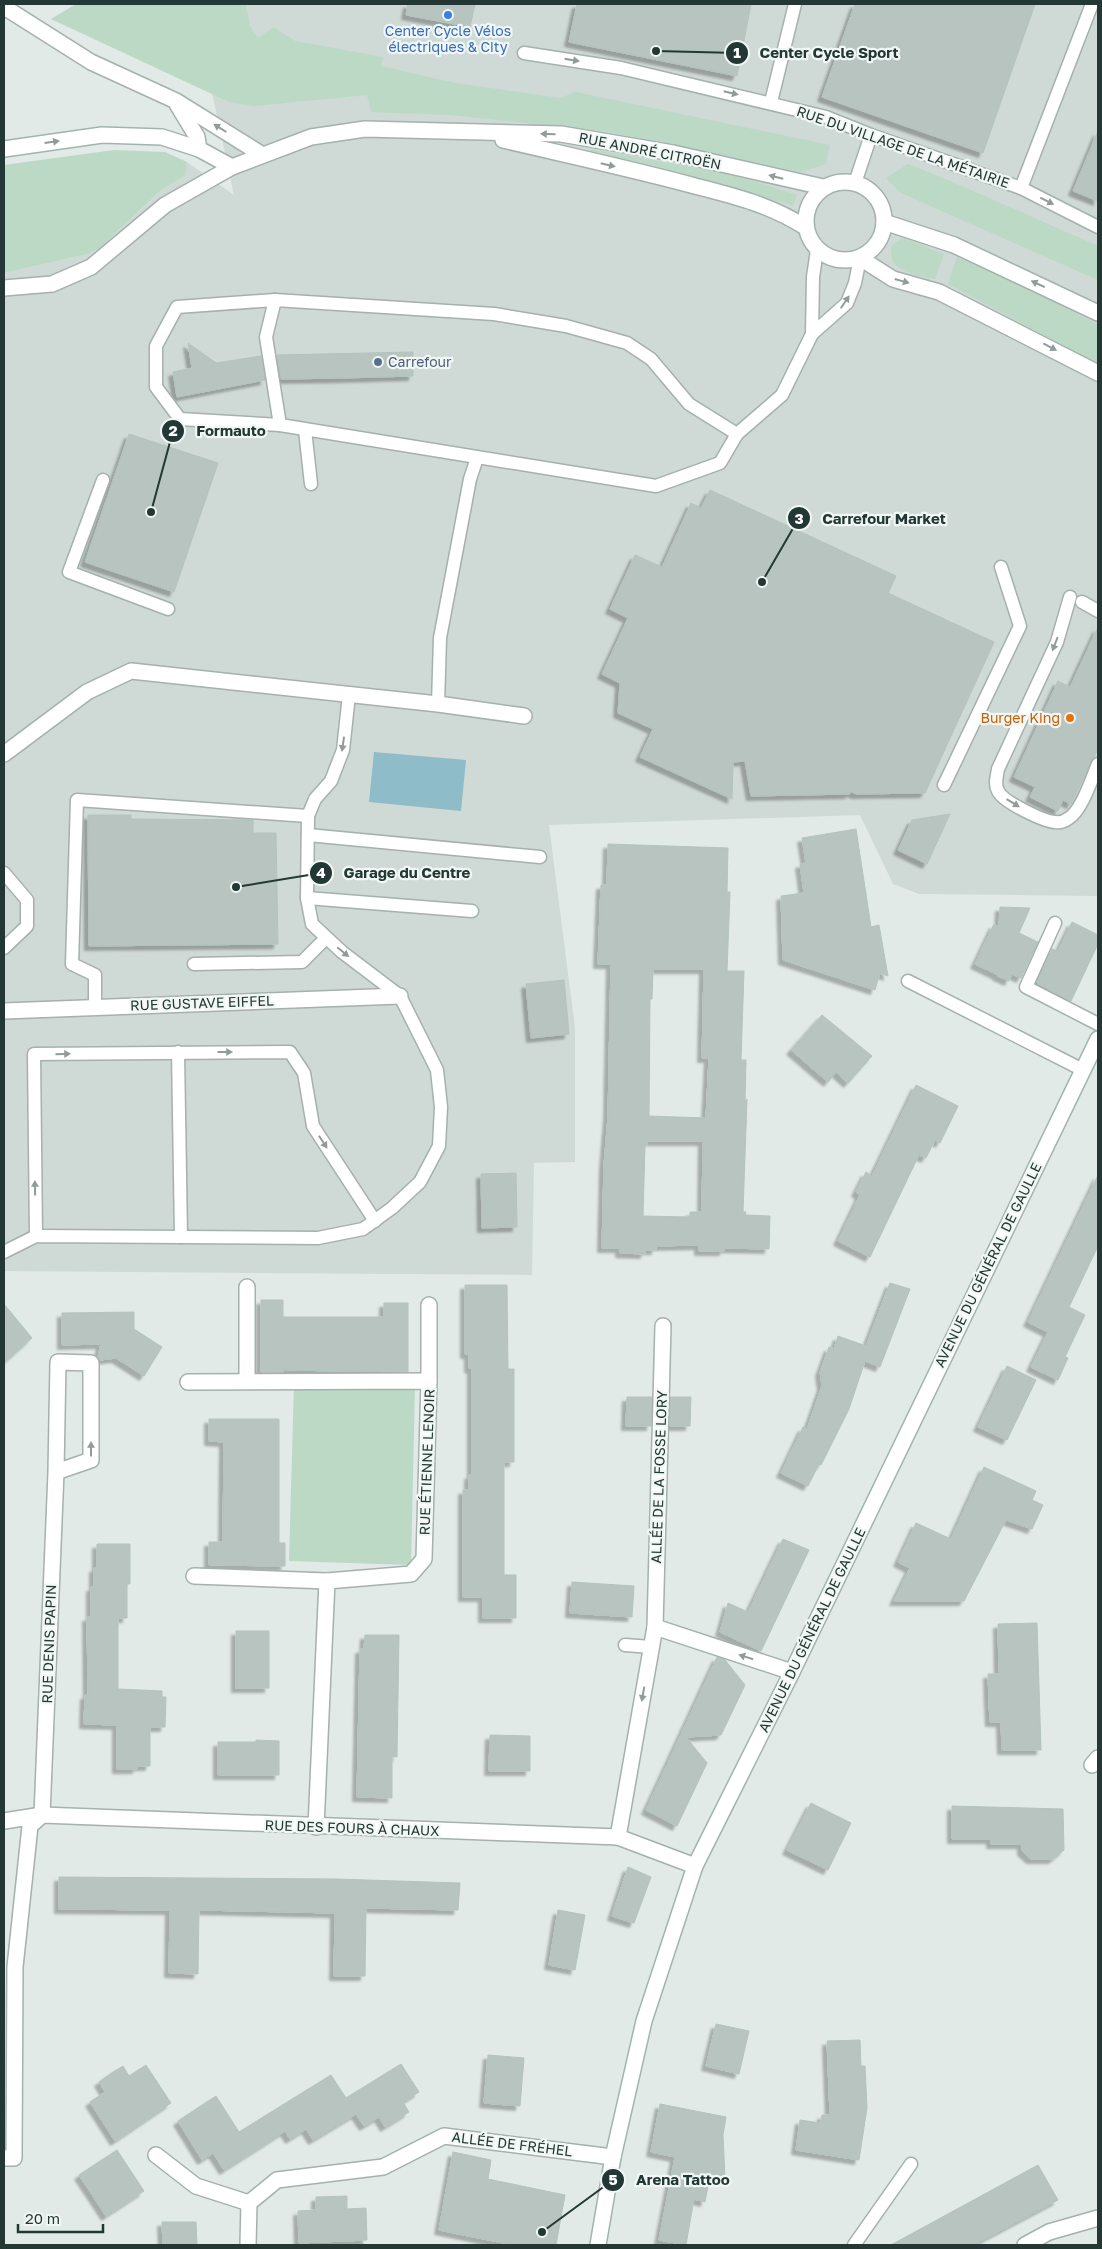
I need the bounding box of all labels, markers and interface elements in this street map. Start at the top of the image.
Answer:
marker: Center Cycle Vélos électriques & City [442,9,454,21]
place label: Center Cycle Vélos électriques & City [385,22,511,55]
callout: Center Cycle Sport [724,38,908,68]
text: 1 [733,43,741,61]
text: Center Cycle Sport [760,43,898,61]
one-way arrow [564,57,580,65]
one-way arrow [723,89,739,97]
street label: RUE DU VILLAGE DE LA MÉTAIRIE [795,102,1012,191]
one-way arrow [213,124,227,133]
street label: RUE ANDRÉ CITROËN [577,128,723,173]
one-way arrow [539,130,555,138]
one-way arrow [44,138,60,146]
one-way arrow [600,161,615,169]
one-way arrow [768,173,783,181]
one-way arrow [1040,197,1054,205]
one-way arrow [895,278,910,286]
one-way arrow [1031,280,1045,288]
one-way arrow [840,295,850,308]
one-way arrow [1043,343,1057,352]
place label: Carrefour [388,353,452,370]
marker: Carrefour [372,356,384,368]
callout: Formauto [161,416,275,446]
text: 2 [168,421,178,439]
text: Formauto [196,421,266,439]
callout: Carrefour Market [787,503,955,533]
text: 3 [794,509,804,527]
text: Carrefour Market [822,509,946,527]
one-way arrow [1051,637,1059,651]
place label: Burger King [981,709,1060,726]
marker: Burger King [1064,712,1076,724]
one-way arrow [339,736,347,752]
one-way arrow [1006,799,1019,808]
callout: Garage du Centre [309,858,481,888]
text: 4 [316,863,326,881]
text: Garage du Centre [344,863,471,881]
one-way arrow [336,947,349,958]
street label: RUE GUSTAVE EIFFEL [130,991,274,1014]
one-way arrow [218,1048,234,1056]
one-way arrow [55,1050,71,1058]
one-way arrow [319,1135,328,1149]
street label: AVENUE DU GÉNÉRAL DE GAULLE [930,1160,1045,1370]
one-way arrow [31,1179,39,1195]
street label: RUE ÉTIENNE LENOIR [415,1388,438,1536]
street label: ALLÉE DE LA FOSSE LORY [647,1390,670,1564]
one-way arrow [87,1441,95,1457]
street label: AVENUE DU GÉNÉRAL DE GAULLE [754,1525,869,1735]
street label: RUE DENIS PAPIN [38,1584,59,1704]
one-way arrow [738,1652,753,1660]
one-way arrow [638,1686,646,1702]
street label: RUE DES FOURS À CHAUX [264,1816,440,1839]
street label: ALLÉE DE FRÉHEL [451,2128,573,2159]
callout: Arena Tattoo [601,2165,740,2195]
text: 5 [608,2170,618,2188]
text: Arena Tattoo [636,2170,730,2188]
scale bar [18,2202,102,2234]
text: 20 m [25,2209,60,2227]

